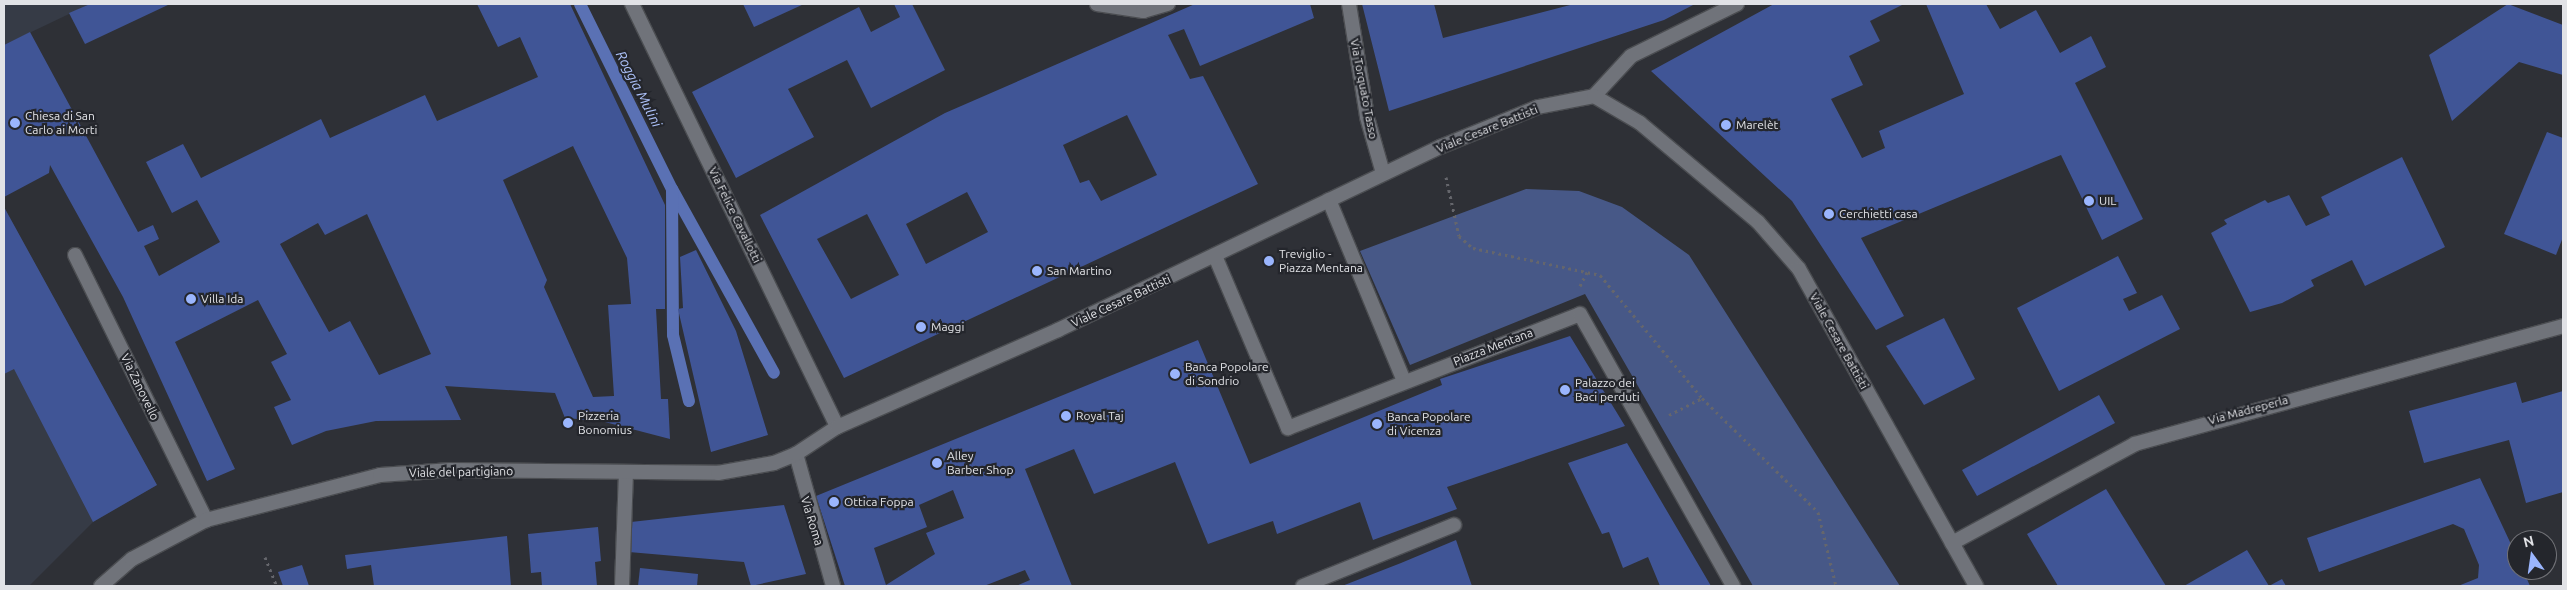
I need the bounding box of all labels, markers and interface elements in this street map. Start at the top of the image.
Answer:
street label: Via Torquato Tasso [1347,38,1381,140]
water label: Roggia Mulini [613,48,665,130]
street label: Viale Cesare Battisti [1434,102,1540,156]
place label: Chiesa di San Carlo ai Morti [25,109,97,137]
marker: Chiesa di San Carlo ai Morti [9,117,21,129]
place label: Marelèt [1736,118,1778,132]
marker: Marelèt [1720,119,1732,131]
street label: Via Felice Cavallotti [706,165,764,265]
place label: UIL [2099,194,2116,208]
marker: UIL [2083,195,2095,207]
place label: Cerchietti casa [1839,207,1918,221]
marker: Cerchietti casa [1823,208,1835,220]
place label: Treviglio - Piazza Mentana [1279,247,1363,275]
marker: Treviglio - Piazza Mentana [1263,255,1275,267]
place label: San Martino [1047,264,1112,278]
marker: San Martino [1031,265,1043,277]
street label: Viale Cesare Battisti [1069,272,1173,330]
street label: Viale Cesare Battisti [1807,290,1871,392]
place label: Villa Ida [201,292,243,306]
marker: Villa Ida [185,293,197,305]
place label: Maggi [931,320,964,334]
marker: Maggi [915,321,927,333]
street label: Piazza Mentana [1451,325,1535,369]
street label: Via Zanovello [118,351,162,423]
place label: Banca Popolare di Sondrio [1185,360,1269,388]
marker: Banca Popolare di Sondrio [1169,368,1181,380]
place label: Palazzo dei Baci perduti [1575,376,1640,404]
marker: Palazzo dei Baci perduti [1559,384,1571,396]
street label: Via Madreperla [2206,392,2290,428]
place label: Pizzeria Bonomius [578,409,632,437]
place label: Royal Taj [1076,409,1124,423]
marker: Royal Taj [1060,410,1072,422]
place label: Banca Popolare di Vicenza [1387,410,1471,438]
marker: Pizzeria Bonomius [562,417,574,429]
marker: Banca Popolare di Vicenza [1371,418,1383,430]
place label: Alley Barber Shop [947,449,1013,477]
marker: Alley Barber Shop [931,457,943,469]
street label: Viale del partigiano [409,464,513,480]
street label: Via Roma [798,495,826,547]
place label: Ottica Foppa [844,495,914,509]
marker: Ottica Foppa [828,496,840,508]
north arrow [2507,530,2557,580]
text: N [2522,532,2536,550]

